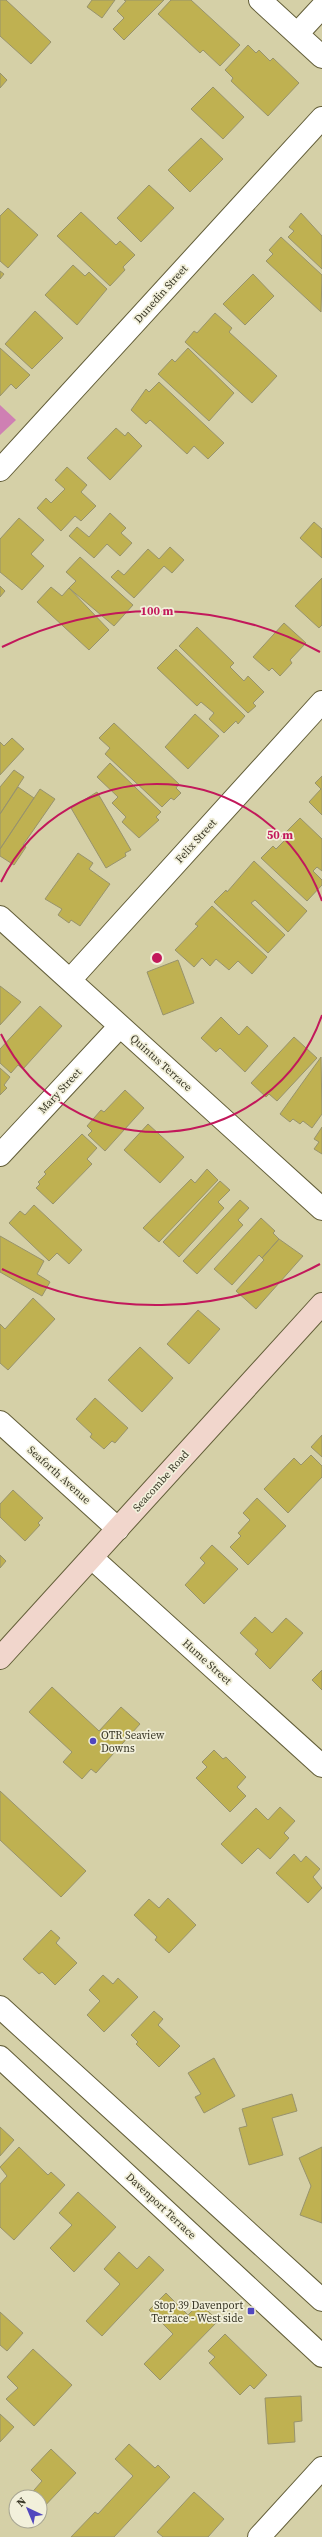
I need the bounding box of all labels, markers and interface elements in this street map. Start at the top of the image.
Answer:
street label: Dunedin Street [131,261,192,326]
text: 100 m [141,603,174,619]
street label: Felix Street [172,815,220,866]
text: 50 m [267,827,293,843]
centre of rings [150,951,164,965]
street label: Quintus Terrace [127,1031,195,1095]
street label: Mary Street [35,1065,85,1117]
street label: Seaforth Avenue [24,1443,94,1508]
street label: Seacombe Road [129,1447,193,1515]
street label: Hume Street [179,1636,235,1688]
place label: OTR Seaview Downs [101,1728,165,1756]
marker: OTR Seaview Downs [88,1736,98,1746]
street label: Davenport Terrace [123,2169,200,2243]
place label: Stop 39 Davenport Terrace - West side [151,2298,243,2326]
marker: Stop 39 Davenport Terrace - West side [246,2306,256,2316]
north arrow [8,2489,48,2529]
text: N [13,2494,29,2510]

